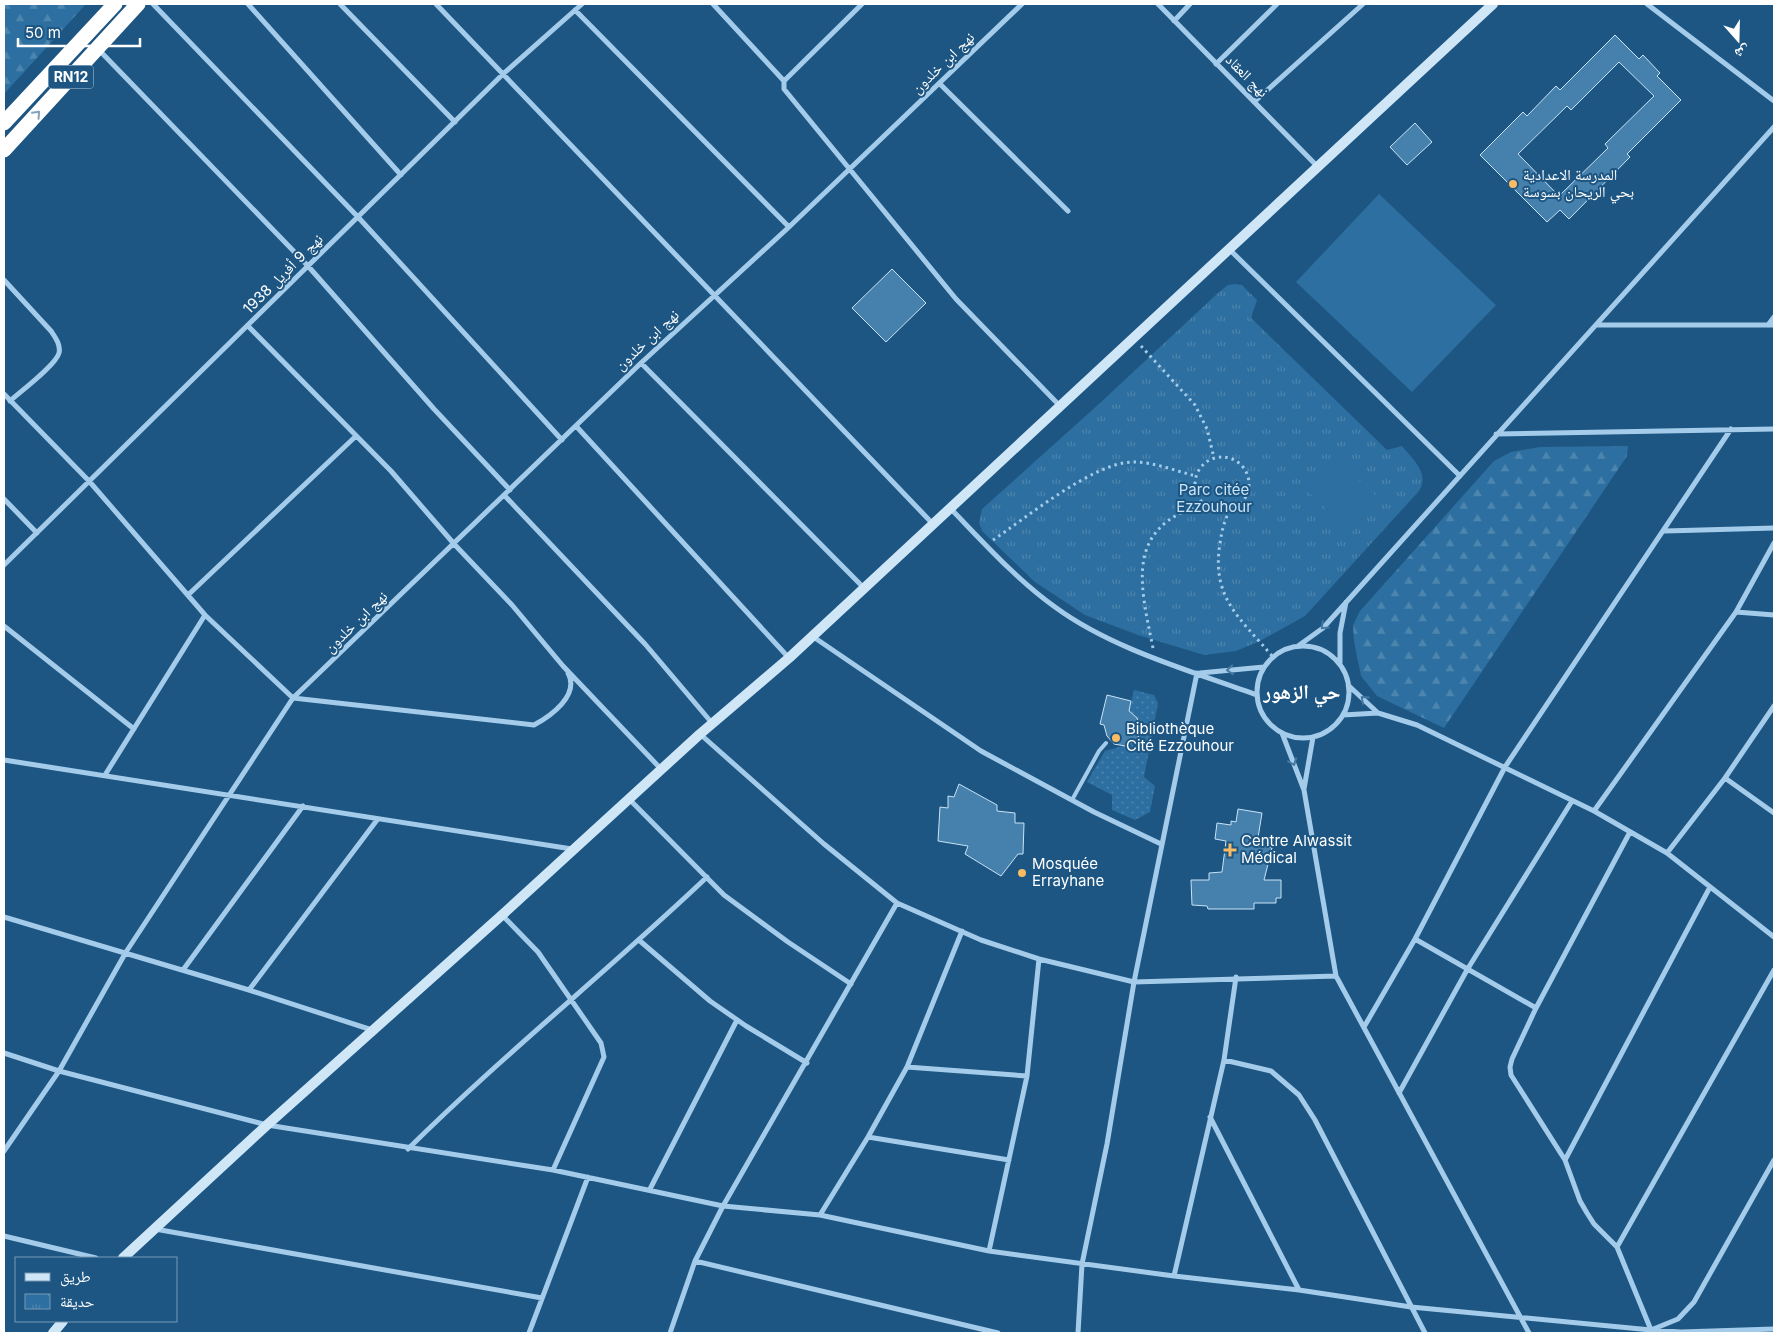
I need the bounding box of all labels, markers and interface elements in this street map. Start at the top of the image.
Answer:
scale bar [18,15,140,47]
north arrow [1713,15,1763,65]
text: 50 m [25,23,61,42]
street label: نهج ابن خلدون [907,28,979,98]
text: ش [1732,41,1753,63]
street label: نهج العقاد [1221,50,1273,102]
road number: RN12 [48,66,94,88]
one-way arrow [31,111,40,120]
place label: المدرسة الاعدادية بحي الريحان بسوسة [1523,165,1634,204]
marker: المدرسة الاعدادية بحي الريحان بسوسة [1507,178,1519,190]
street label: نهج 9 أفريل 1938 [239,230,327,318]
street label: نهج ابن خلدون [611,305,683,375]
park label: Parc citée Ezzouhour [1176,480,1252,516]
street label: نهج ابن خلدون [320,587,392,657]
one-way arrow [1321,620,1330,629]
one-way arrow [1226,664,1234,675]
district label: حي الزهور [1262,680,1341,708]
one-way arrow [1360,696,1369,705]
place label: Bibliothèque Cité Ezzouhour [1126,719,1234,755]
marker: Bibliothèque Cité Ezzouhour [1110,732,1122,744]
one-way arrow [1287,757,1297,765]
place label: Centre Alwassit Médical [1241,831,1352,867]
marker: Centre Alwassit Médical [1223,843,1237,857]
place label: Mosquée Errayhane [1032,854,1104,890]
marker: Mosquée Errayhane [1016,867,1028,879]
legend [15,1257,178,1322]
text: طريق [60,1267,91,1287]
text: حديقة [60,1292,95,1311]

